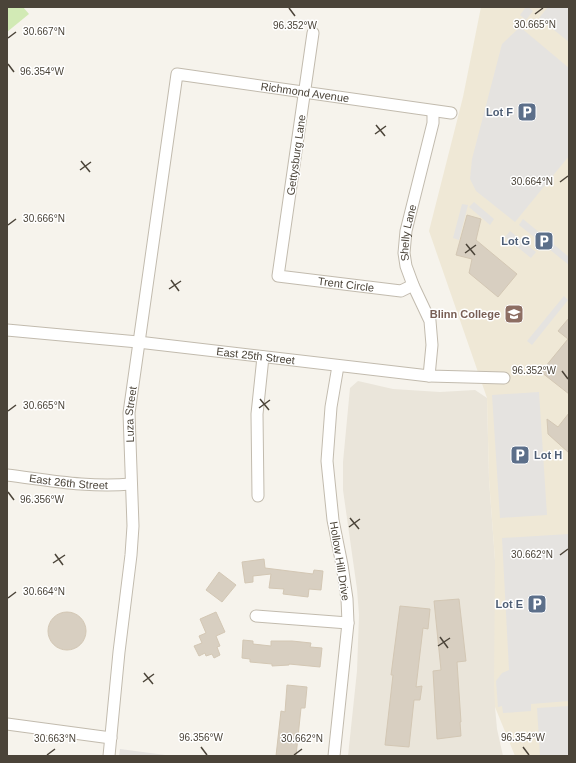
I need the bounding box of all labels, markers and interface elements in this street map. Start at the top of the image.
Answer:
text: 30.665°N [514,19,556,30]
text: 96.352°W [273,20,318,31]
text: 30.667°N [23,26,65,37]
text: 96.354°W [20,66,65,77]
street label: Richmond Avenue [260,80,350,104]
parking icon: Lot F [516,101,538,123]
place label: Lot F [486,106,513,118]
street label: Gettysburg Lane [284,114,308,196]
text: 30.664°N [511,176,553,187]
street label: Shelly Lane [398,203,418,262]
text: 30.666°N [23,213,65,224]
parking icon: Lot G [533,230,555,252]
place label: Lot G [501,235,530,247]
street label: Trent Circle [317,275,375,294]
school or university icon: Blinn College [503,303,525,325]
place label: Blinn College [430,308,500,320]
street label: East 25th Street [216,345,296,366]
text: 96.352°W [512,365,557,376]
street label: Luza Street [123,386,139,443]
text: 30.665°N [23,400,65,411]
parking icon: Lot H [509,444,531,466]
place label: Lot H [534,449,562,461]
street label: East 26th Street [28,472,108,491]
text: 96.356°W [20,494,65,505]
street label: Hollow Hill Drive [328,521,352,601]
text: 30.662°N [511,549,553,560]
text: 30.664°N [23,586,65,597]
parking icon: Lot E [526,593,548,615]
place label: Lot E [496,598,523,610]
text: 96.356°W [179,732,224,743]
text: 96.354°W [501,732,546,743]
text: 30.663°N [34,733,76,744]
text: 30.662°N [281,733,323,744]

